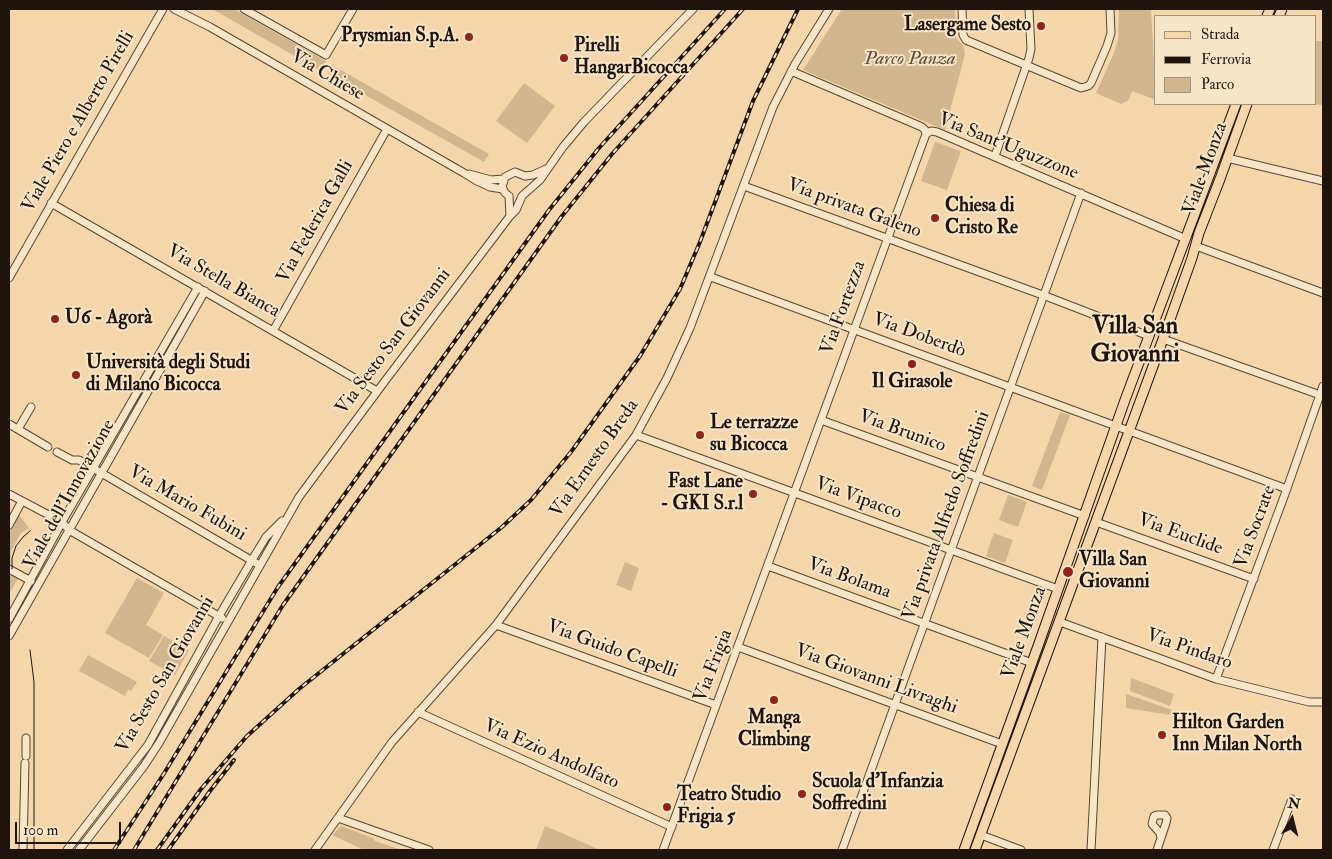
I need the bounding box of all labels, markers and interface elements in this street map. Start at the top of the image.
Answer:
place label: Lasergame Sesto [904,15,1031,37]
legend [1154,15,1317,105]
marker: Lasergame Sesto [1035,20,1047,32]
text: Strada [1201,25,1240,44]
place label: Prysmian S.p.A. [341,26,459,48]
street label: Viale Piero e Alberto Pirelli [18,27,140,217]
marker: Prysmian S.p.A. [463,31,475,43]
place label: Pirelli HangarBicocca [574,36,688,80]
street label: Via Chiese [286,46,368,106]
park label: Parco Panza [864,49,956,71]
text: Ferrovia [1201,50,1251,69]
marker: Pirelli HangarBicocca [558,52,570,64]
text: Parco [1201,75,1234,94]
street label: Via Sant'Uguzzone [935,108,1081,186]
street label: Viale Monza [1179,120,1233,218]
street label: Via Federica Galli [273,157,359,287]
street label: Via privata Galeno [784,174,924,244]
place label: Chiesa di Cristo Re [945,196,1018,240]
marker: Chiesa di Cristo Re [929,212,941,224]
street label: Via Stella Bianca [162,240,284,324]
street label: Via Fortezza [816,258,872,358]
street label: Via Sesto San Giovanni [332,264,456,420]
place label: U6 - Agorà [65,308,152,330]
street label: Via Doberdò [869,309,969,363]
marker: U6 - Agorà [49,313,61,325]
district label: Villa San Giovanni [1090,314,1180,370]
place label: Università degli Studi di Milano Bicocca [86,353,250,397]
marker: Il Girasole [906,358,918,370]
marker: Università degli Studi di Milano Bicocca [70,369,82,381]
place label: Il Girasole [872,372,952,394]
street label: Via Ernesto Breda [546,396,644,522]
street label: Via Brunico [855,406,949,458]
street label: Via privata Alfredo Soffredini [898,408,996,624]
place label: Le terrazze su Bicocca [710,413,798,457]
street label: Viale dell'Innovazione [19,416,121,574]
marker: Le terrazze su Bicocca [694,429,706,441]
street label: Via Mario Fubini [124,461,250,547]
place label: Fast Lane - GKI S.r.l [661,472,743,516]
street label: Via Vipacco [812,473,904,525]
street label: Via Socrate [1230,482,1282,572]
marker: Fast Lane - GKI S.r.l [747,488,759,500]
street label: Via Euclide [1134,509,1226,561]
place label: Villa San Giovanni [1079,550,1149,594]
street label: Via Bolama [804,553,894,605]
marker: Villa San Giovanni [1061,565,1075,579]
street label: Viale Monza [998,584,1052,682]
street label: Via Sesto San Giovanni [112,593,220,757]
street label: Via Guido Capelli [544,616,680,684]
street label: Via Pindaro [1143,625,1235,675]
street label: Via Frigia [690,626,738,706]
street label: Via Giovanni Livraghi [792,640,960,720]
marker: Manga Climbing [768,694,780,706]
place label: Manga Climbing [738,708,810,752]
place label: Hilton Garden Inn Milan North [1172,713,1302,757]
street label: Via Ezio Andolfato [480,715,622,795]
marker: Hilton Garden Inn Milan North [1156,729,1168,741]
place label: Scuola d'Infanzia Soffredini [812,772,943,816]
place label: Teatro Studio Frigia 5 [677,785,781,829]
marker: Scuola d'Infanzia Soffredini [796,788,808,800]
north arrow [1267,794,1317,844]
text: N [1287,794,1302,813]
marker: Teatro Studio Frigia 5 [661,801,673,813]
scale bar [18,812,124,844]
text: 100 m [23,821,58,840]

